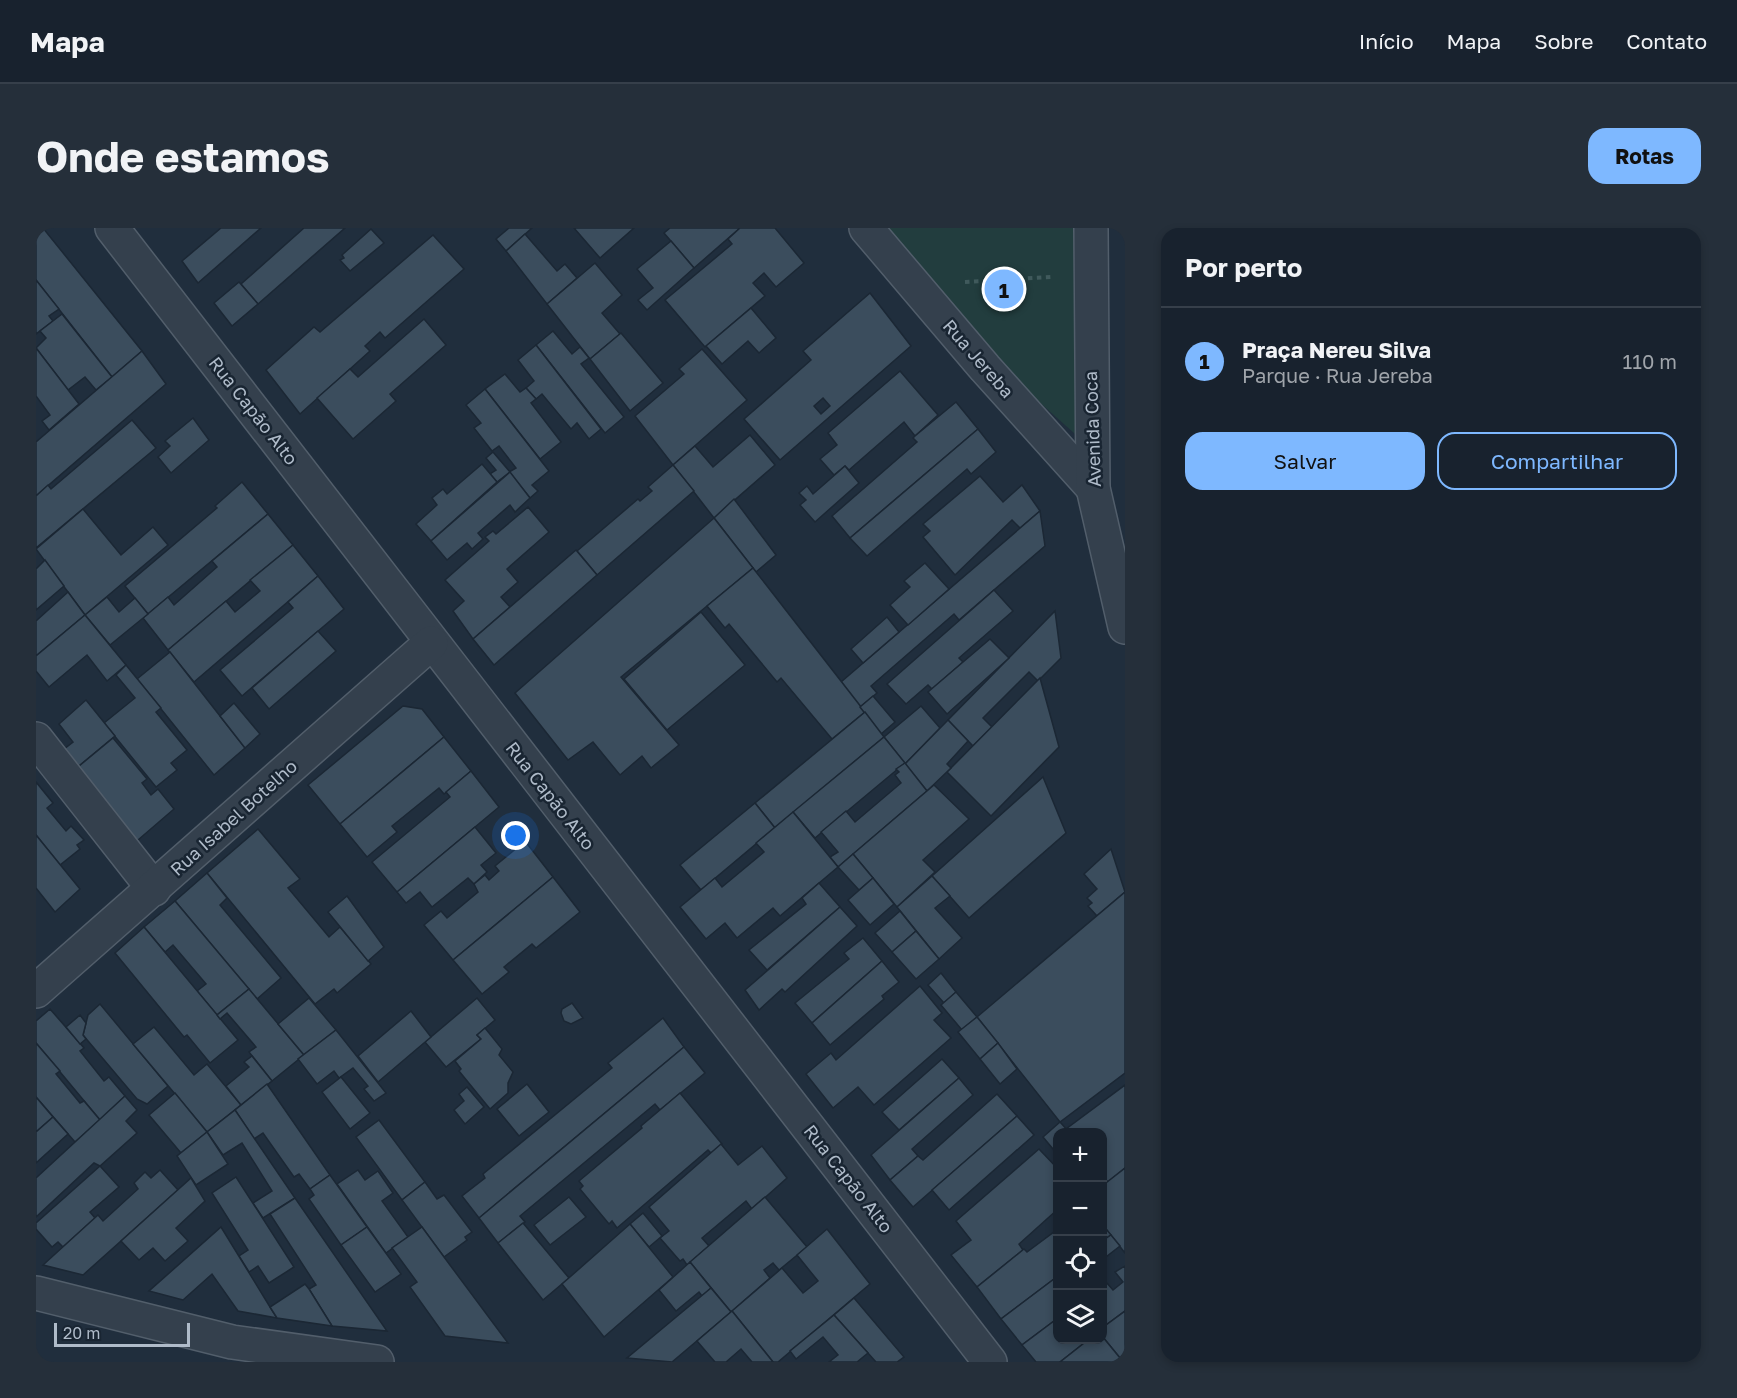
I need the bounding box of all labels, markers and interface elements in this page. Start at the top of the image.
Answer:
text: Mapa [30,25,105,58]
text: Início [1359,28,1414,54]
text: Mapa [1447,28,1501,54]
text: Sobre [1534,28,1593,54]
text: Contato [1626,28,1707,54]
button: Rotas [1588,128,1701,184]
text: Onde estamos [36,131,330,181]
text: Por perto [1185,252,1302,283]
pin: 1 [984,266,1024,312]
street label: Rua Jereba [939,315,1019,402]
text: Praça Nereu Silva [1242,336,1431,363]
text: 1 [1199,349,1210,373]
text: 110 m [1623,349,1677,373]
street label: Rua Capão Alto [205,352,303,469]
text: Parque · Rua Jereba [1242,363,1433,387]
street label: Avenida Coca [1079,371,1105,487]
button: Salvar [1185,432,1425,490]
button: Compartilhar [1437,432,1677,490]
street label: Rua Capão Alto [502,737,600,854]
street label: Rua Isabel Botelho [166,755,301,880]
your location [501,821,530,850]
street label: Rua Capão Alto [800,1120,898,1237]
map controls [1053,1128,1107,1344]
button: + [1053,1128,1107,1182]
button: − [1053,1182,1107,1236]
button: locate [1053,1236,1107,1290]
button: layers [1053,1290,1107,1344]
scale bar [54,1320,190,1348]
text: 20 m [63,1323,100,1343]

